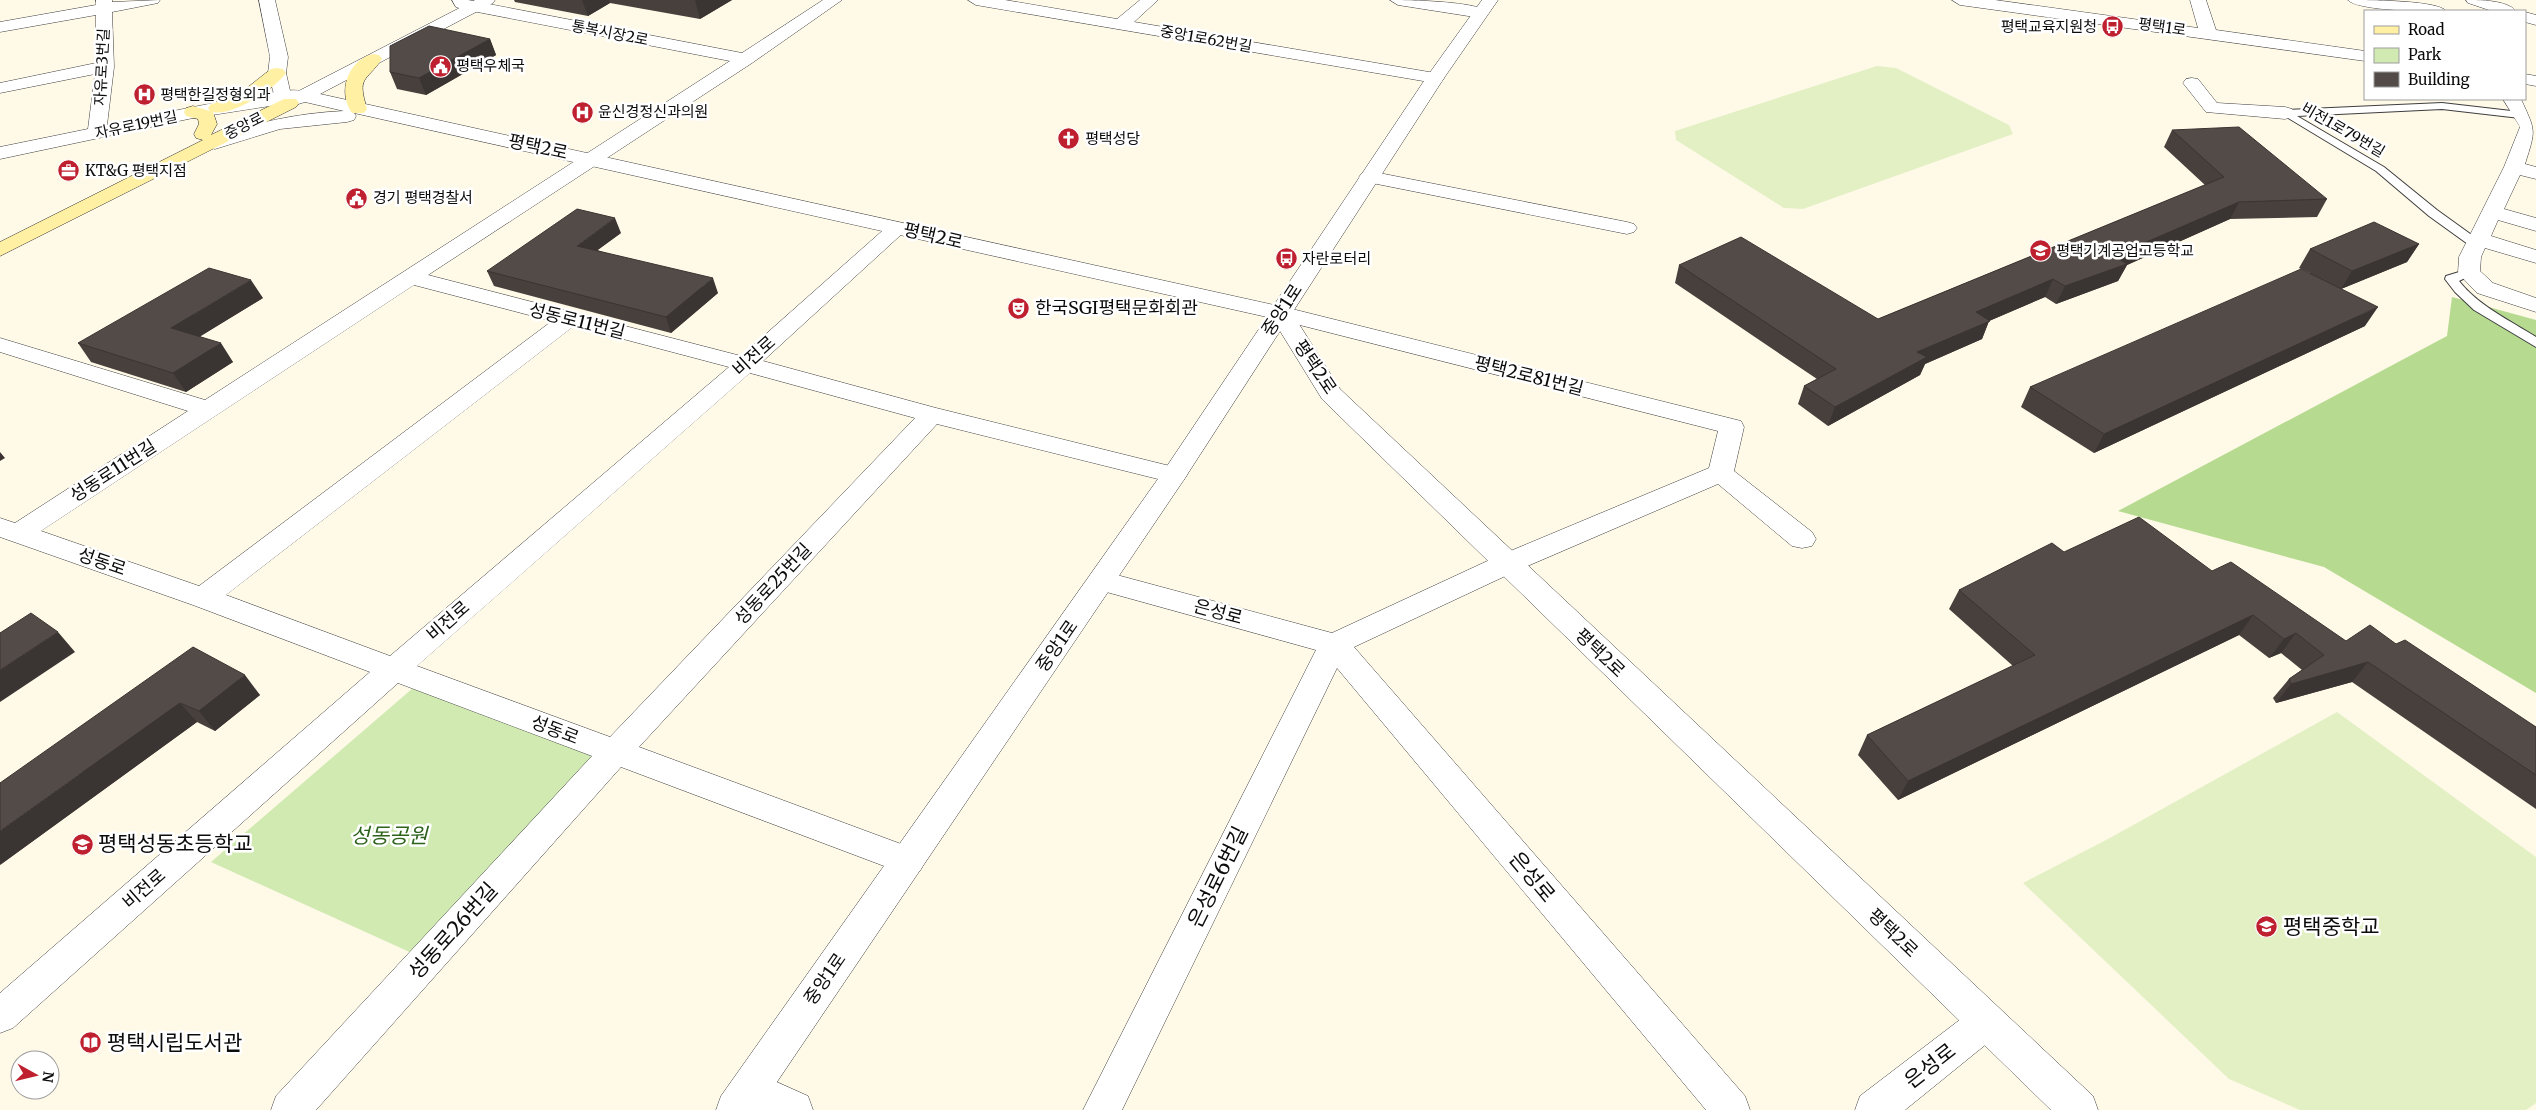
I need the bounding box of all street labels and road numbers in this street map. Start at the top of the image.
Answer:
street label: 평택1로 [2137,14,2187,39]
street label: 통복시장2로 [570,16,650,49]
street label: 중앙1로62번길 [1159,21,1254,56]
street label: 자유로3번길 [90,28,113,106]
street label: 비전1로79번길 [2298,98,2388,161]
street label: 자유로19번길 [93,106,179,143]
street label: 중앙로 [221,108,267,143]
street label: 평택2로 [506,129,570,164]
street label: 평택2로 [901,218,965,254]
street label: 중앙1로 [1256,279,1307,340]
street label: 성동로11번길 [527,297,628,344]
street label: 비전로 [728,330,780,381]
street label: 평택2로 [1289,335,1342,398]
street label: 평택2로81번길 [1472,351,1586,400]
street label: 성동로11번길 [65,434,160,507]
street label: 성동로25번길 [729,538,816,629]
street label: 성동로 [75,543,129,580]
street label: 은성로 [1191,594,1245,629]
street label: 비전로 [421,596,474,646]
street label: 중앙1로 [1031,615,1083,676]
street label: 평택2로 [1571,623,1630,682]
street label: 성동로 [528,710,582,749]
street label: 은성로6번길 [1181,822,1254,932]
street label: 은성로 [1503,846,1561,908]
street label: 비전로 [117,864,170,914]
street label: 성동로26번길 [402,877,503,985]
street label: 평택2로 [1864,903,1923,962]
street label: 중앙1로 [799,948,851,1009]
street label: 은성로 [1899,1037,1961,1094]

